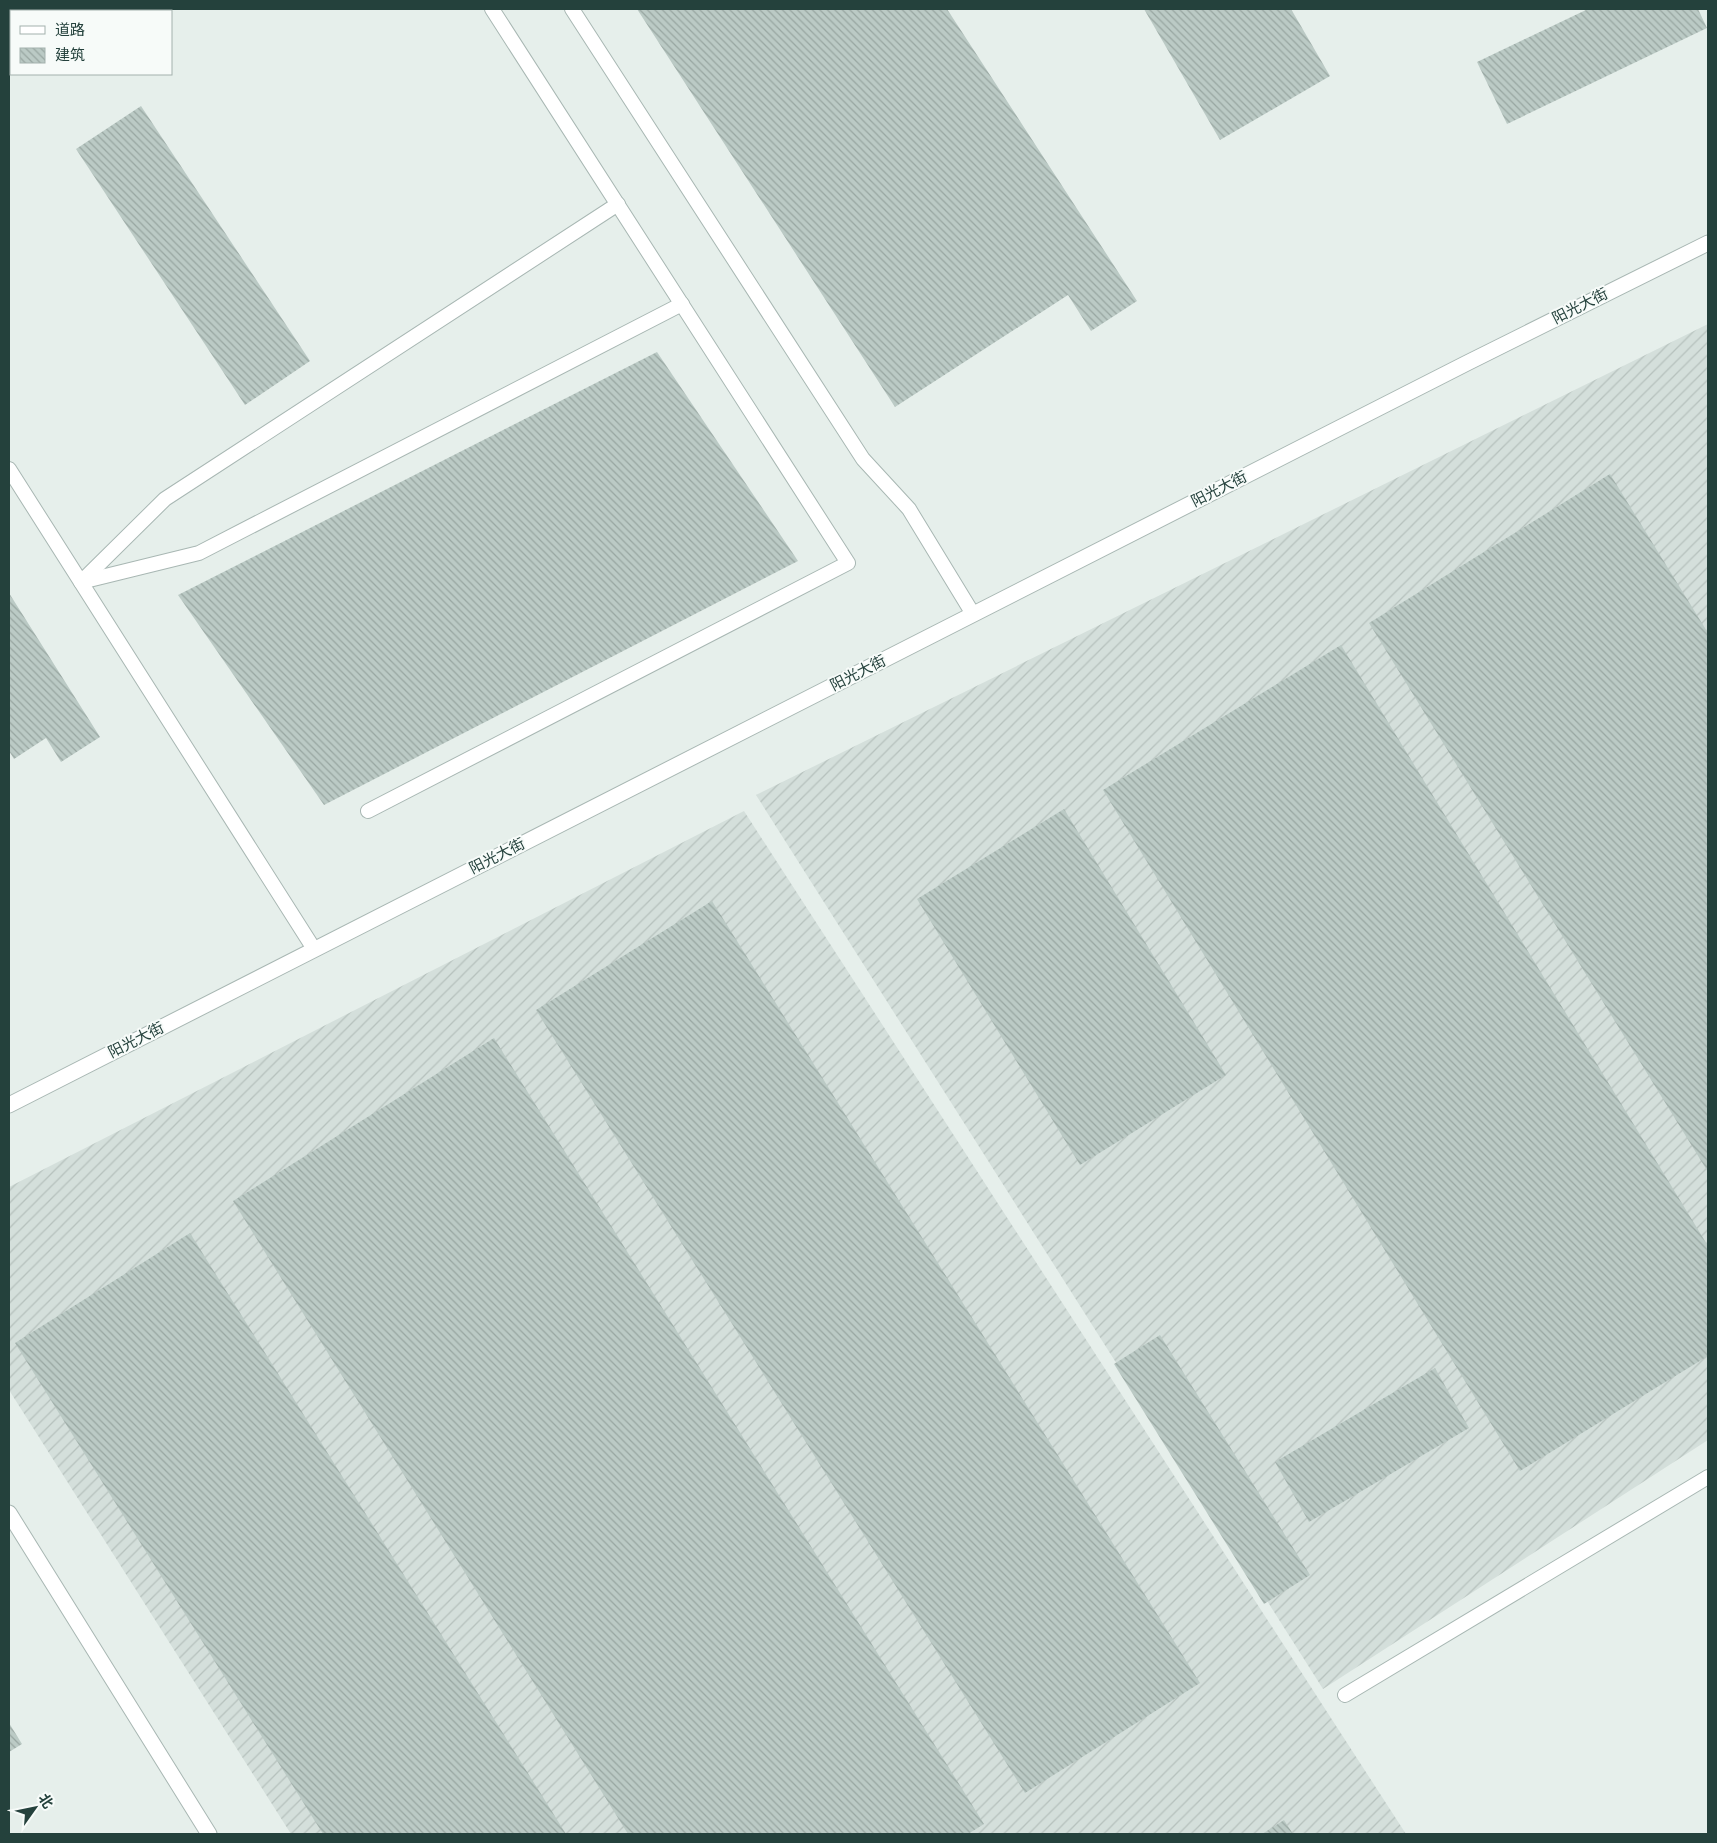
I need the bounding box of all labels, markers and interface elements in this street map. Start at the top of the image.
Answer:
legend [10,10,172,75]
text: 道路 [55,20,85,39]
text: 建筑 [55,45,85,64]
street label: 阳光大街 [1549,283,1611,328]
street label: 阳光大街 [1188,466,1250,511]
street label: 阳光大街 [827,650,889,695]
street label: 阳光大街 [466,833,528,878]
street label: 阳光大街 [105,1017,167,1062]
north arrow [10,1783,60,1833]
text: 北 [35,1790,57,1812]

